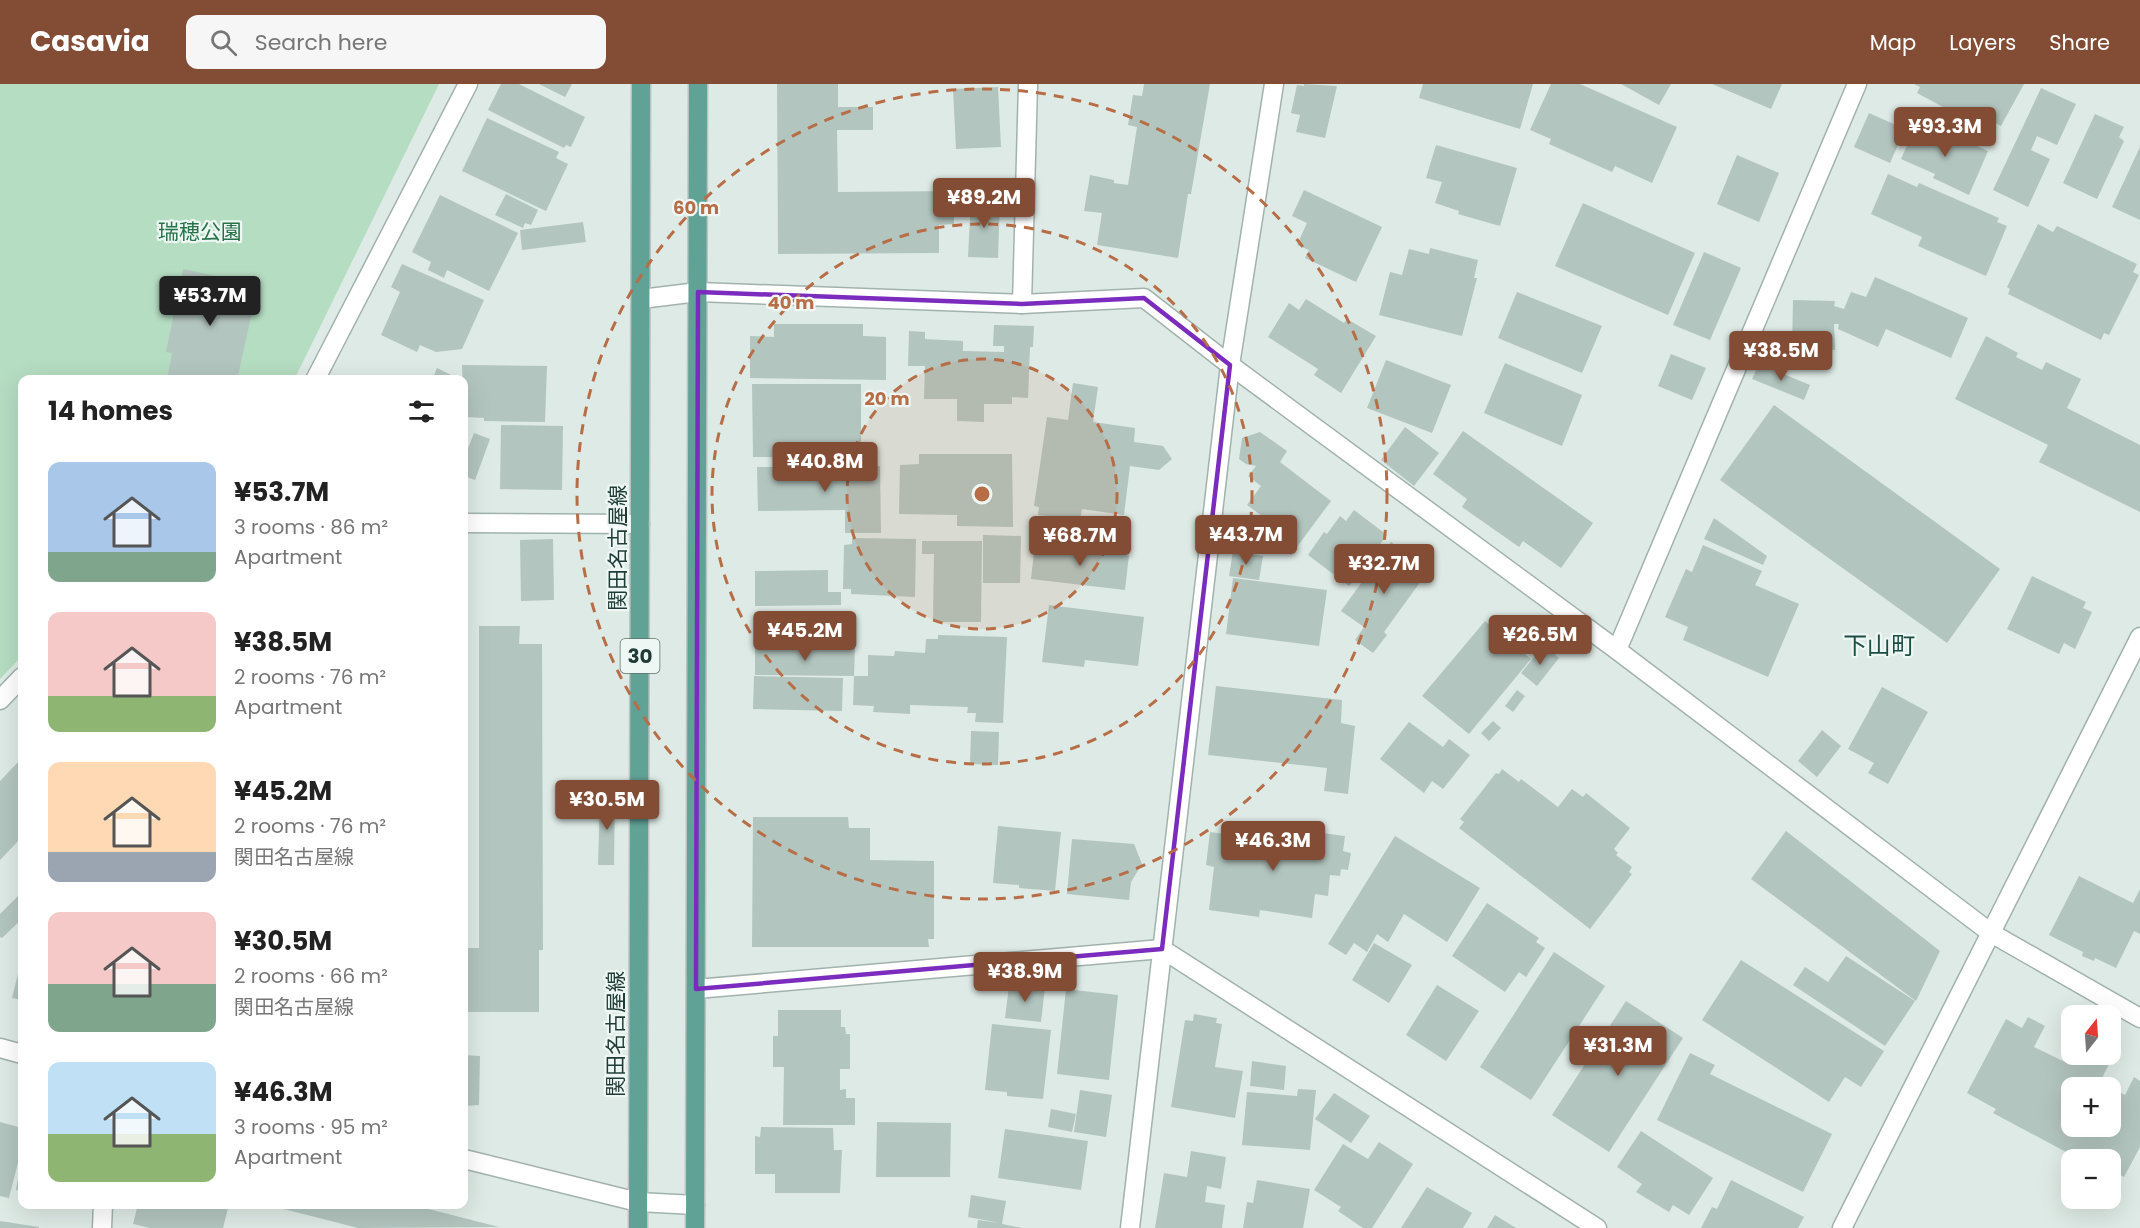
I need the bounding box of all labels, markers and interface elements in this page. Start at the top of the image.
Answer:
search box [186,15,606,69]
text: Casavia [30,22,150,61]
icon: search [207,26,240,59]
text: Search here [255,27,387,58]
text: Map [1870,28,1916,57]
text: Layers [1949,28,2016,57]
text: Share [2049,28,2110,57]
pin: ¥93.3M [1896,107,1994,158]
text: ¥93.3M [1908,112,1982,140]
pin: ¥89.2M [935,178,1033,229]
text: ¥89.2M [947,183,1021,211]
text: 60 m [673,195,719,220]
park label: 瑞穂公園 [158,217,242,246]
pin: ¥53.7M [161,276,259,327]
text: ¥53.7M [173,281,247,309]
text: 40 m [768,290,814,315]
pin: ¥38.5M [1732,331,1830,382]
text: ¥38.5M [1743,336,1819,364]
text: 20 m [865,386,909,411]
text: 14 homes [48,393,173,429]
icon: filters [405,395,438,428]
pin: ¥40.8M [776,442,874,493]
text: ¥40.8M [787,447,863,475]
text: ¥53.7M [234,474,329,510]
centre of rings [972,484,992,504]
street label: 関田名古屋線 [603,485,632,611]
icon: home [96,486,168,558]
text: 3 rooms · 86 m² [234,513,388,541]
pin: ¥43.7M [1197,515,1295,566]
pin: ¥68.7M [1031,516,1129,567]
text: ¥43.7M [1209,520,1283,548]
text: ¥68.7M [1043,521,1117,549]
text: Apartment [234,543,342,571]
pin: ¥32.7M [1335,544,1433,595]
text: ¥32.7M [1348,549,1420,577]
pin: ¥45.2M [756,611,854,662]
pin: ¥26.5M [1491,615,1589,666]
text: ¥45.2M [767,616,843,644]
text: ¥26.5M [1503,620,1577,648]
text: ¥38.5M [234,624,332,660]
district label: 下山町 [1843,629,1915,662]
icon: home [96,636,168,708]
road number: 30 [620,639,660,673]
text: 2 rooms · 76 m² [234,663,386,691]
text: Apartment [234,693,342,721]
text: ¥45.2M [234,773,332,809]
pin: ¥30.5M [558,780,656,831]
text: ¥30.5M [569,785,645,813]
icon: home [96,786,168,858]
text: 2 rooms · 76 m² [234,812,386,840]
pin: ¥46.3M [1224,821,1322,872]
text: ¥46.3M [1235,826,1311,854]
text: 関田名古屋線 [234,843,354,871]
text: ¥30.5M [234,923,332,959]
icon: home [96,936,168,1008]
pin: ¥38.9M [976,952,1074,1003]
text: ¥38.9M [988,957,1062,985]
text: 2 rooms · 66 m² [234,962,388,990]
street label: 関田名古屋線 [601,971,630,1097]
text: 関田名古屋線 [234,993,354,1021]
north arrow [2061,1005,2121,1065]
map controls [2061,1005,2121,1209]
pin: ¥31.3M [1569,1026,1667,1077]
text: ¥31.3M [1583,1031,1653,1059]
text: ¥46.3M [234,1074,333,1110]
button: + [2061,1077,2121,1137]
icon: home [96,1086,168,1158]
text: 3 rooms · 95 m² [234,1113,388,1141]
text: Apartment [234,1143,342,1171]
button: − [2061,1149,2121,1209]

